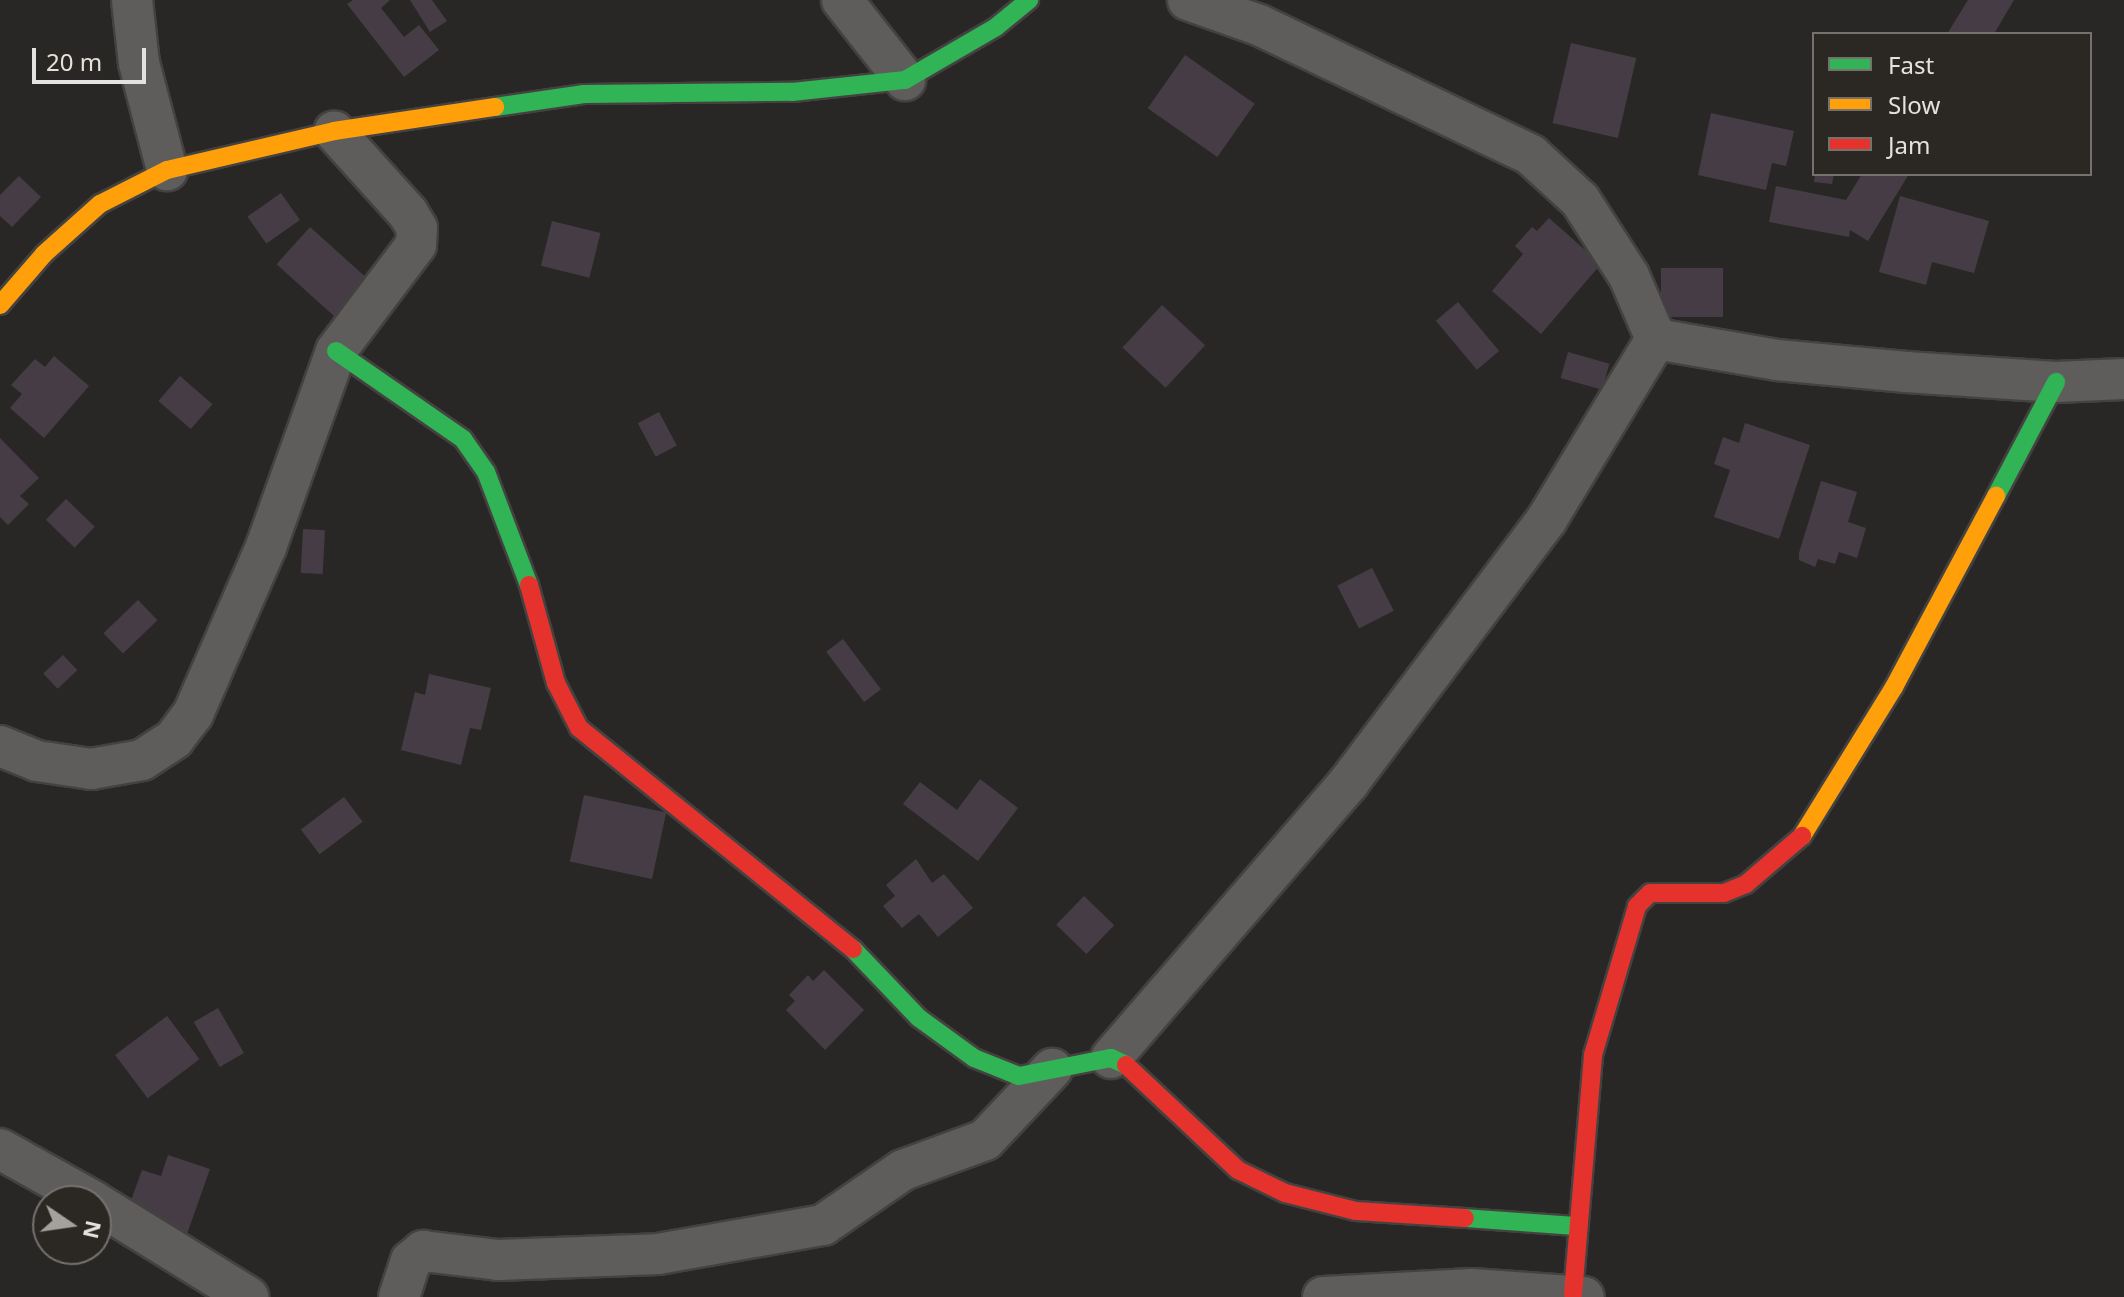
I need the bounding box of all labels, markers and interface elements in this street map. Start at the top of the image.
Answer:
scale bar [36,32,150,82]
legend [1812,32,2092,176]
text: 20 m [46,45,102,78]
text: Fast [1888,48,1934,81]
text: Slow [1888,88,1940,121]
text: Jam [1888,128,1930,161]
north arrow [32,1185,112,1265]
text: N [77,1218,110,1242]

